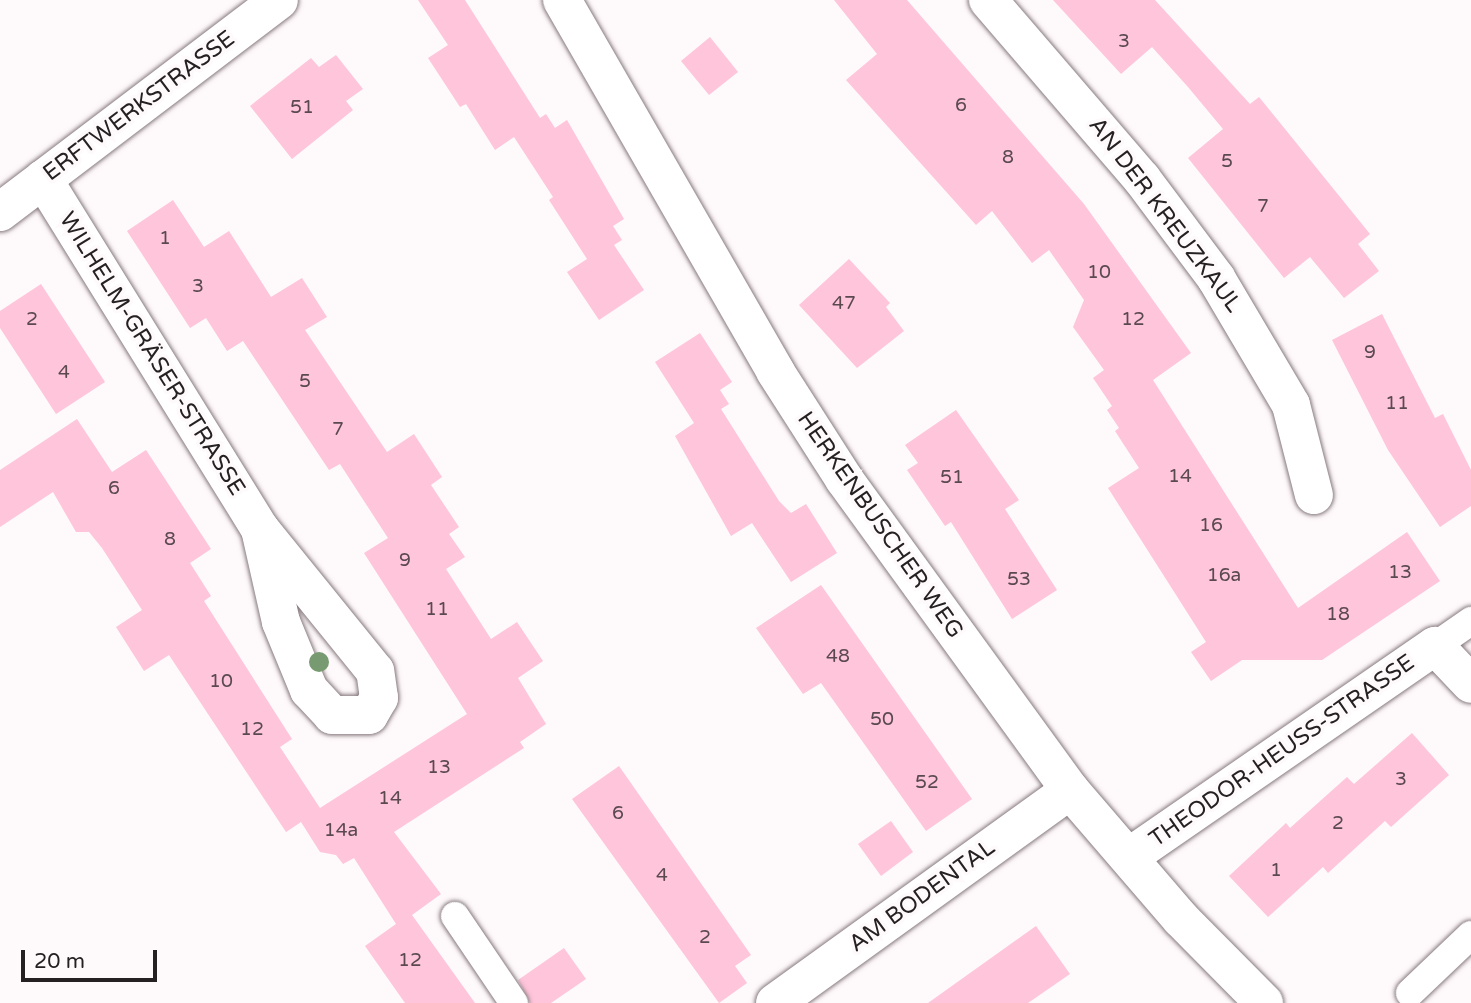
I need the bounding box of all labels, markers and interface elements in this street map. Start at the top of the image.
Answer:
street label: ERFTWERKSTRASSE [38,25,240,187]
house number: 3 [1118,31,1130,53]
house number: 6 [955,95,967,117]
house number: 51 [290,97,314,119]
street label: AN DER KREUZKAUL [1083,112,1247,318]
house number: 8 [1002,147,1014,169]
house number: 5 [1221,151,1233,173]
house number: 7 [1257,196,1269,218]
street label: WILHELM-GRÄSER-STRASSE [53,207,251,501]
house number: 1 [159,228,171,250]
house number: 10 [1087,262,1111,284]
house number: 3 [192,276,204,298]
house number: 47 [832,293,856,315]
house number: 2 [26,309,38,331]
house number: 12 [1121,309,1145,331]
house number: 9 [1364,342,1376,364]
house number: 4 [58,362,70,384]
house number: 5 [299,371,311,393]
house number: 11 [1385,393,1409,415]
street label: HERKENBUSCHER WEG [791,406,969,644]
house number: 7 [332,419,344,441]
house number: 14 [1168,466,1192,488]
house number: 51 [940,467,964,489]
house number: 6 [108,478,120,500]
house number: 16 [1199,515,1223,537]
house number: 8 [164,529,176,551]
house number: 9 [399,550,411,572]
house number: 13 [1388,562,1412,584]
house number: 16a [1207,565,1241,587]
house number: 53 [1007,569,1031,591]
house number: 11 [425,599,449,621]
house number: 18 [1326,604,1350,626]
house number: 48 [826,646,850,668]
street label: THEODOR-HEUSS-STRASSE [1144,649,1420,853]
house number: 10 [209,671,233,693]
house number: 50 [870,709,894,731]
house number: 12 [240,719,264,741]
house number: 13 [427,757,451,779]
house number: 3 [1395,769,1407,791]
house number: 52 [915,772,939,794]
house number: 14 [378,788,402,810]
house number: 6 [612,803,624,825]
house number: 2 [1332,813,1344,835]
house number: 14a [324,820,358,842]
street label: AM BODENTAL [844,834,1000,958]
house number: 1 [1270,860,1282,882]
house number: 4 [656,865,668,887]
house number: 2 [699,927,711,949]
scale bar [24,936,161,980]
text: 20 m [34,949,85,974]
house number: 12 [398,950,422,972]

